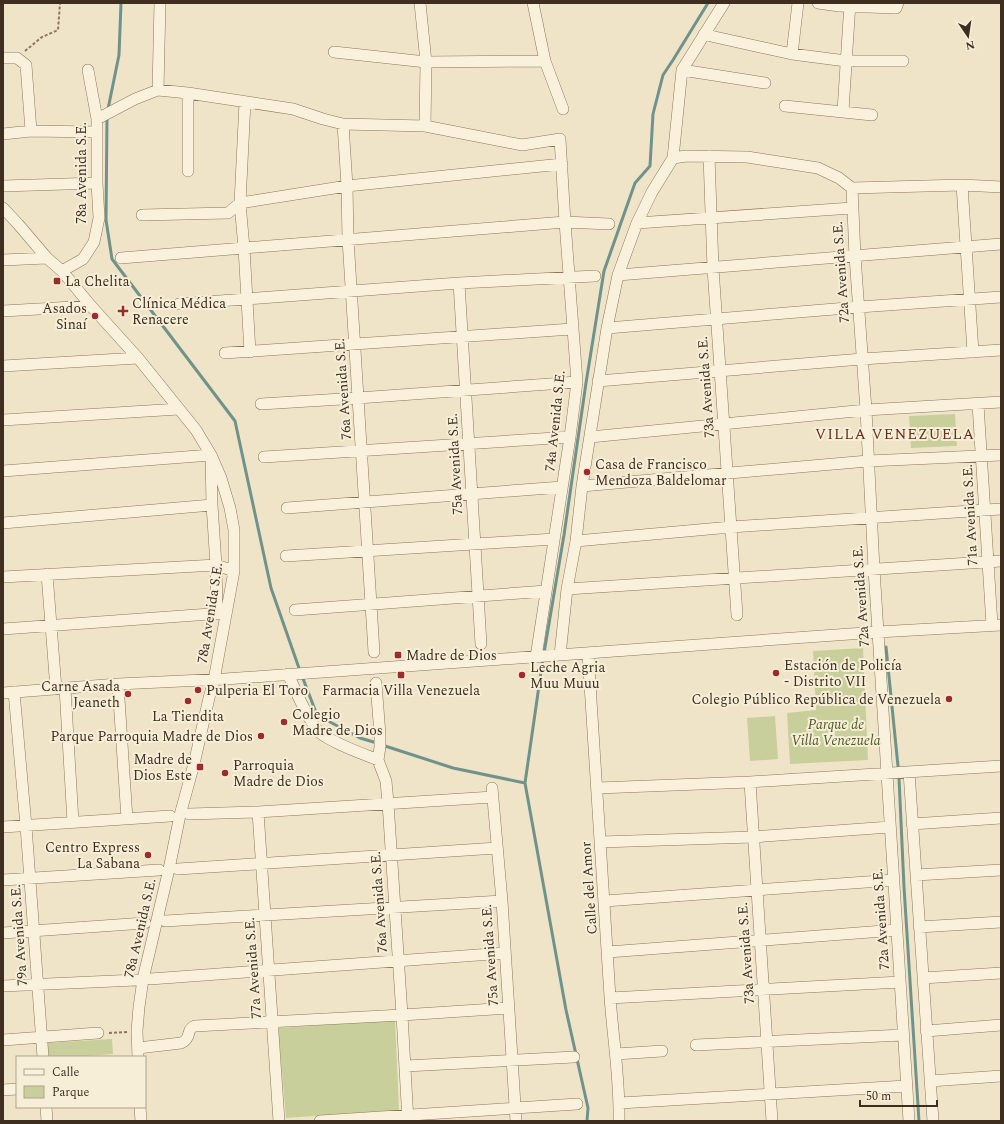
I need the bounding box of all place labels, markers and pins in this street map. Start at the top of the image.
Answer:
place label: La Chelita [65,271,130,292]
marker: La Chelita [52,276,62,286]
place label: Clínica Médica Renacere [132,293,226,330]
place label: Asados Sinaí [42,298,88,335]
marker: Clínica Médica Renacere [117,305,129,317]
marker: Asados Sinaí [90,311,100,321]
place label: Casa de Francisco Mendoza Baldelomar [595,454,727,491]
marker: Casa de Francisco Mendoza Baldelomar [582,467,592,477]
place label: Madre de Dios [406,645,497,666]
marker: Madre de Dios [393,650,403,660]
place label: Estación de Policía - Distrito VII [784,655,902,692]
place label: Leche Agria Muu Muuu [530,657,605,694]
marker: Estación de Policía - Distrito VII [771,668,781,678]
marker: Farmacia Villa Venezuela [396,670,406,680]
marker: Leche Agria Muu Muuu [517,670,527,680]
place label: Carne Asada Jeaneth [41,676,120,713]
place label: Pulperia El Toro [206,680,308,701]
place label: Farmacia Villa Venezuela [322,680,480,701]
marker: Pulperia El Toro [193,685,203,695]
marker: Carne Asada Jeaneth [123,689,133,699]
place label: Colegio Público República de Venezuela [691,689,941,710]
marker: Colegio Público República de Venezuela [944,694,954,704]
marker: La Tiendita [183,696,193,706]
place label: Colegio Madre de Dios [292,704,383,741]
place label: La Tiendita [152,706,224,727]
marker: Colegio Madre de Dios [279,717,289,727]
place label: Parque Parroquia Madre de Dios [50,726,253,747]
marker: Parque Parroquia Madre de Dios [256,731,266,741]
place label: Madre de Dios Este [133,749,192,786]
place label: Parroquia Madre de Dios [233,755,324,792]
marker: Madre de Dios Este [195,762,205,772]
marker: Parroquia Madre de Dios [220,768,230,778]
place label: Centro Express La Sabana [45,837,140,874]
marker: Centro Express La Sabana [143,850,153,860]

